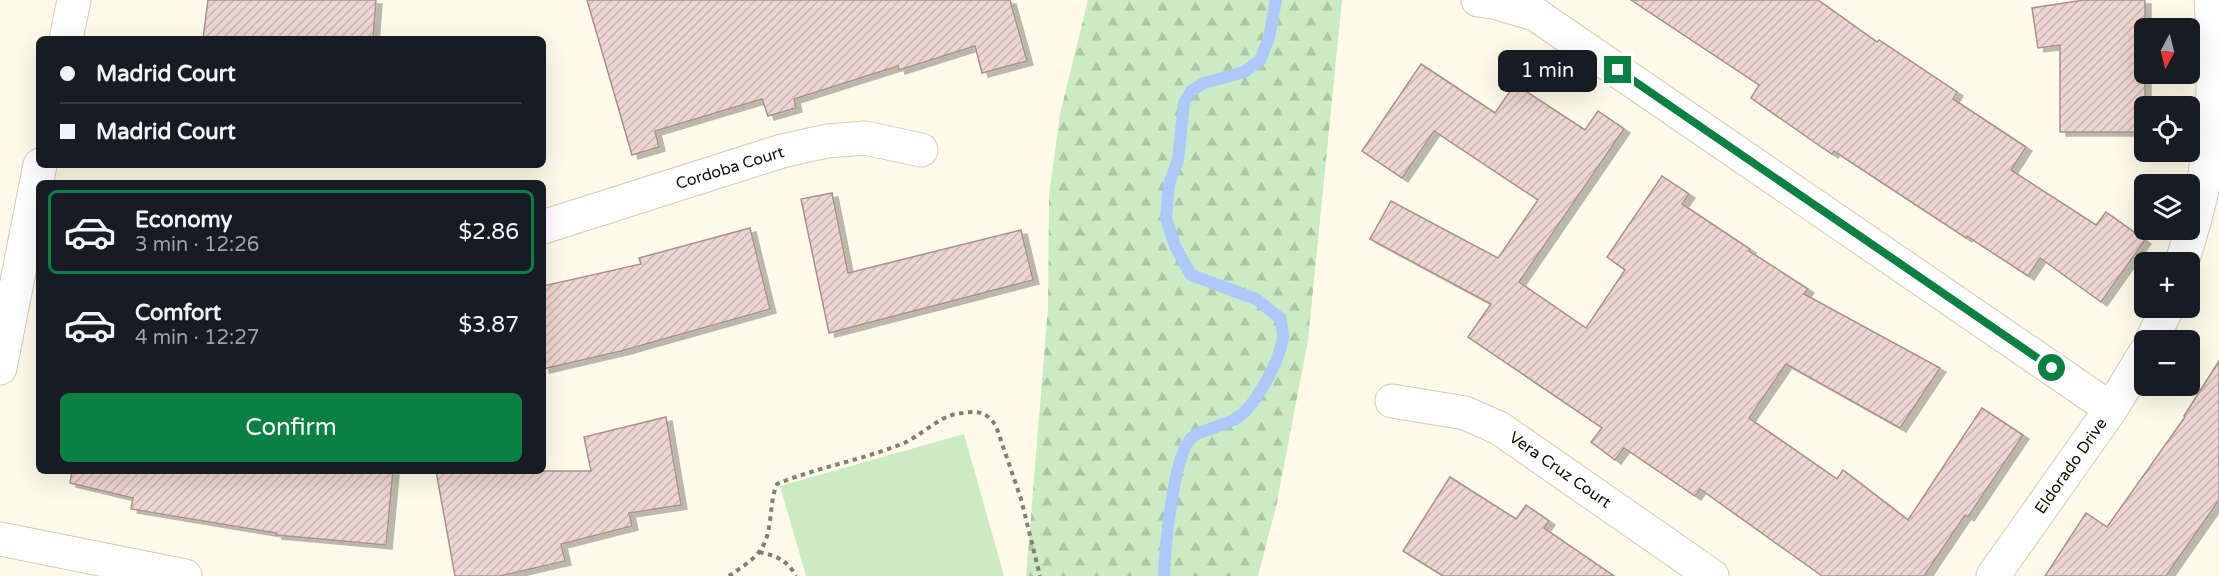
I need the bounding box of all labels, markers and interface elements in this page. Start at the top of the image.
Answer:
north arrow [2134,18,2200,84]
map controls [2134,18,2200,396]
callout: 1 min [1498,49,1597,91]
route end [1604,56,1631,83]
text: 1 min [1521,59,1574,83]
text: Madrid Court [96,61,236,87]
button: locate [2134,96,2200,162]
text: Madrid Court [96,119,236,145]
street label: Cordoba Court [673,142,787,194]
button: layers [2134,174,2200,240]
icon: car [63,205,117,259]
text: Economy [135,207,232,233]
text: $2.86 [458,219,519,245]
text: 3 min · 12:26 [135,233,259,257]
button: + [2134,252,2200,318]
icon: car [63,298,117,352]
text: Comfort [135,300,221,326]
text: $3.87 [458,312,519,338]
text: 4 min · 12:27 [135,326,259,350]
button: − [2134,330,2200,396]
route start [2038,354,2065,381]
button: Confirm [60,393,522,462]
street label: Eldorado Drive [2031,414,2111,518]
street label: Vera Cruz Court [1505,427,1615,513]

